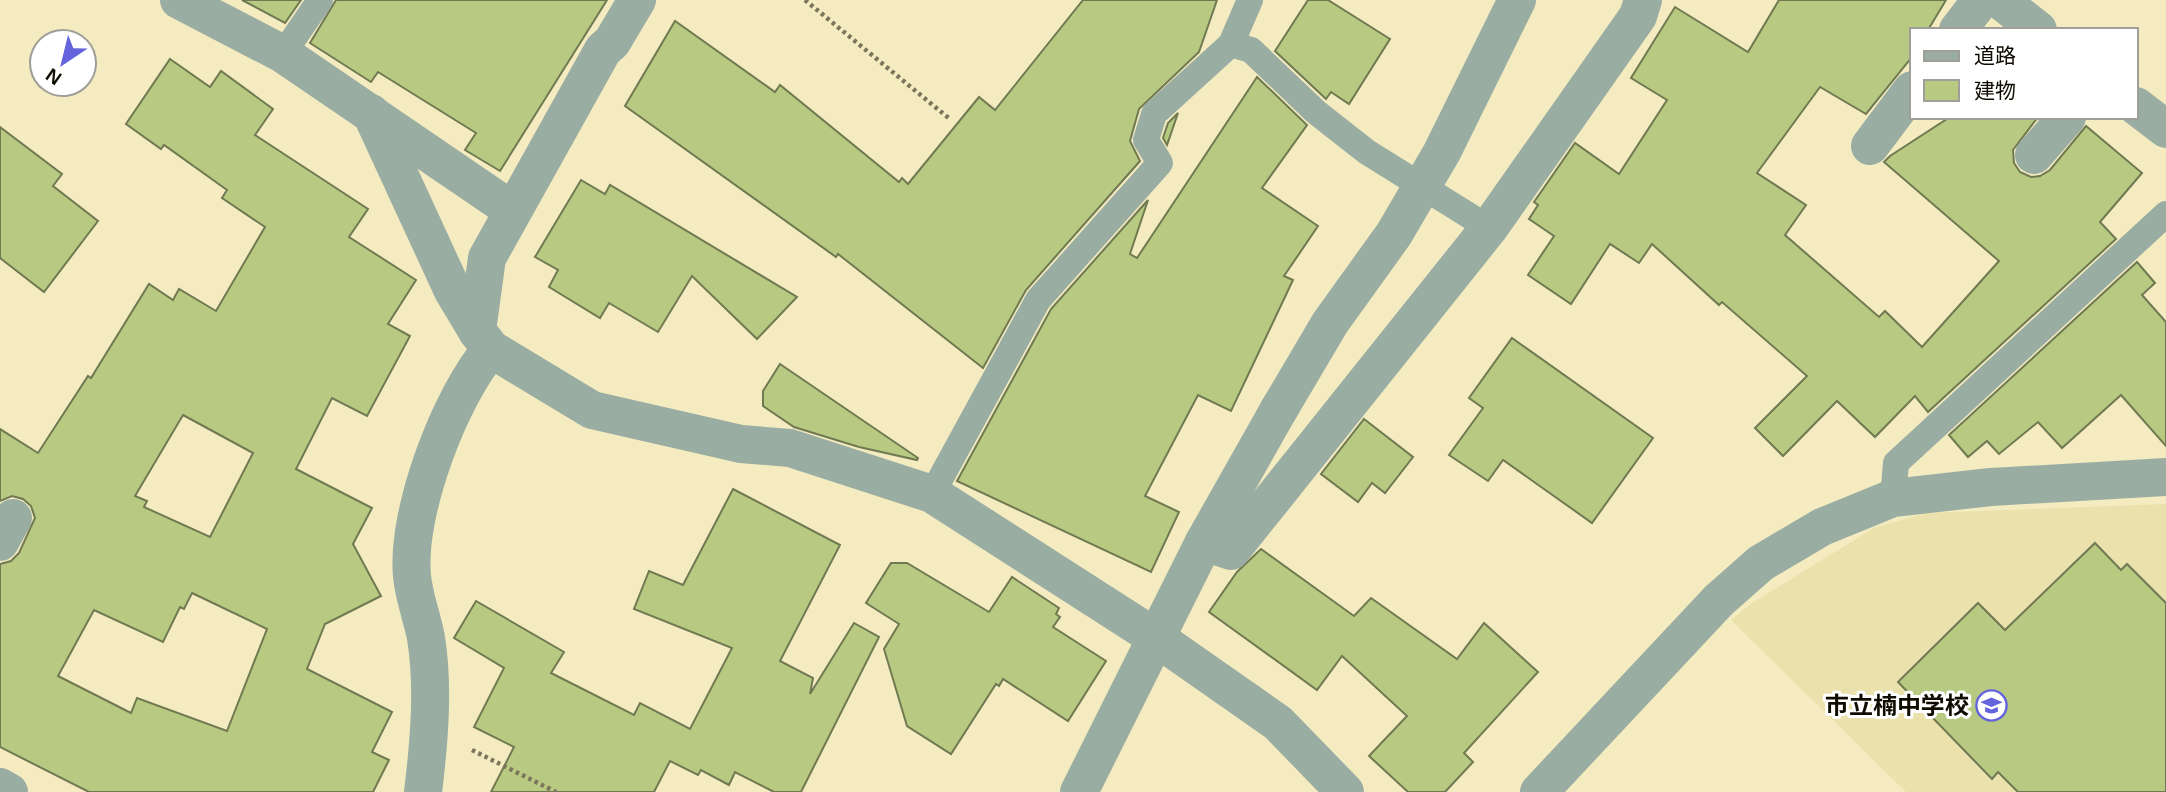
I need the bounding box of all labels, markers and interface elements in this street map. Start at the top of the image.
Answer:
north arrow [28,28,98,98]
legend [1910,28,2138,119]
text: 道路 [1974,44,2016,67]
text: N [42,64,65,89]
text: 建物 [1974,79,2016,102]
school or university icon: 市立楠中学校 [1975,689,2009,723]
place label: 市立楠中学校 [1825,692,1969,719]

